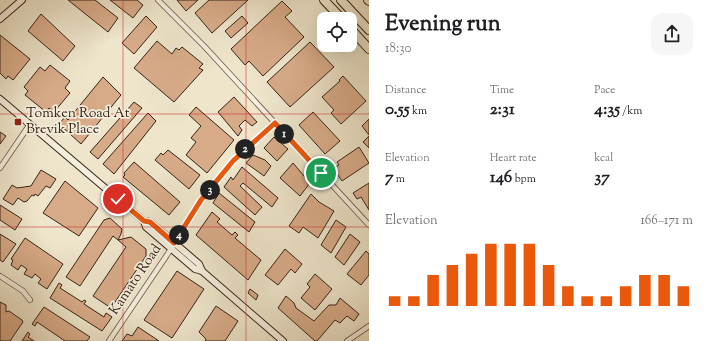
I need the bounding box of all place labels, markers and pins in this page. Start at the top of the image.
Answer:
place label: Tomken Road At Brevik Place [26,104,130,140]
marker: Tomken Road At Brevik Place [13,117,23,127]
pin: 1 [274,124,294,144]
pin: 2 [235,139,255,159]
pin [304,156,338,190]
pin: 3 [200,180,220,200]
pin [101,182,135,216]
pin: 4 [169,225,189,245]

